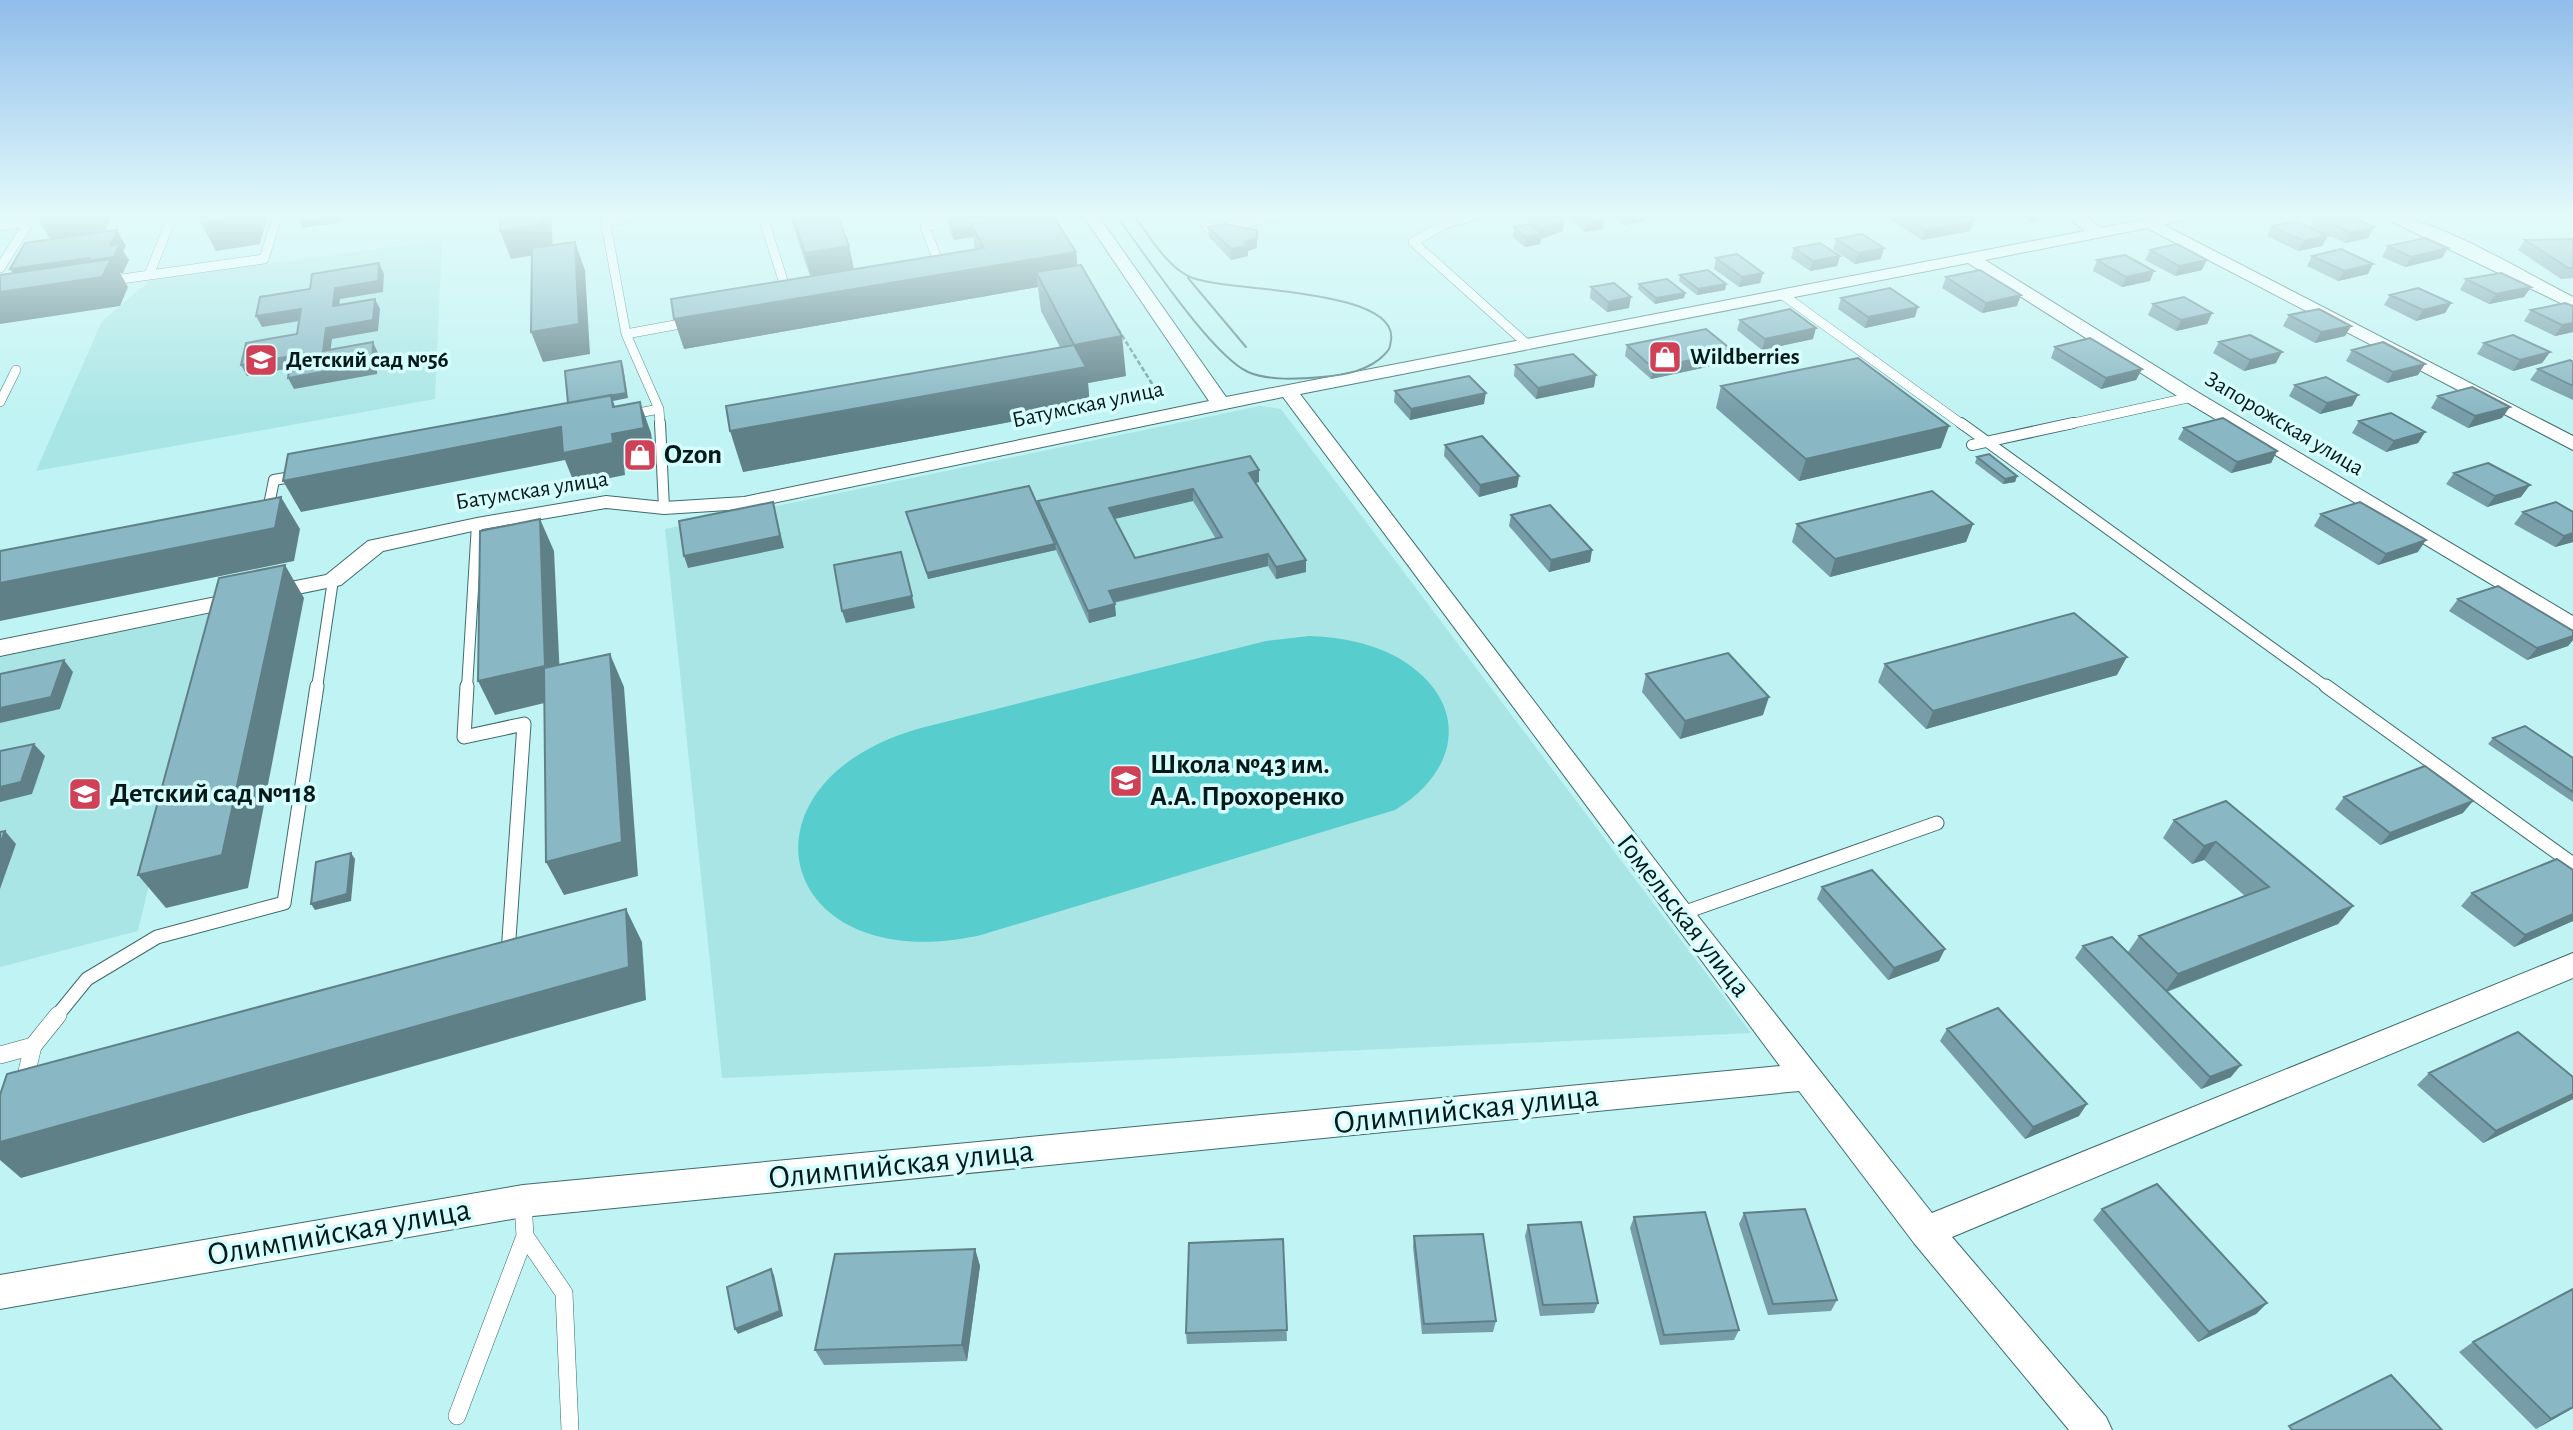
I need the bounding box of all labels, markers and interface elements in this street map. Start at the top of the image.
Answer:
shop icon: Wildberries [1646,338,1684,376]
school or university icon: Детский сад №56 [242,341,280,379]
place label: Wildberries [1690,346,1800,369]
place label: Детский сад №56 [286,349,449,372]
street label: Запорожская улица [2201,368,2367,480]
street label: Батумская улица [1010,378,1166,432]
shop icon: Ozon [621,436,659,474]
place label: Ozon [664,441,722,469]
street label: Батумская улица [454,468,610,514]
place label: Школа №43 им. А.А. Прохоренко [1150,751,1344,811]
school or university icon: Школа №43 им. А.А. Прохоренко [1107,762,1145,800]
school or university icon: Детский сад №118 [66,775,104,813]
place label: Детский сад №118 [110,780,316,808]
street label: Гомельская улица [1611,830,1755,1003]
street label: Олимпийская улица [1331,1080,1601,1140]
street label: Олимпийская улица [766,1135,1036,1195]
street label: Олимпийская улица [205,1194,473,1272]

